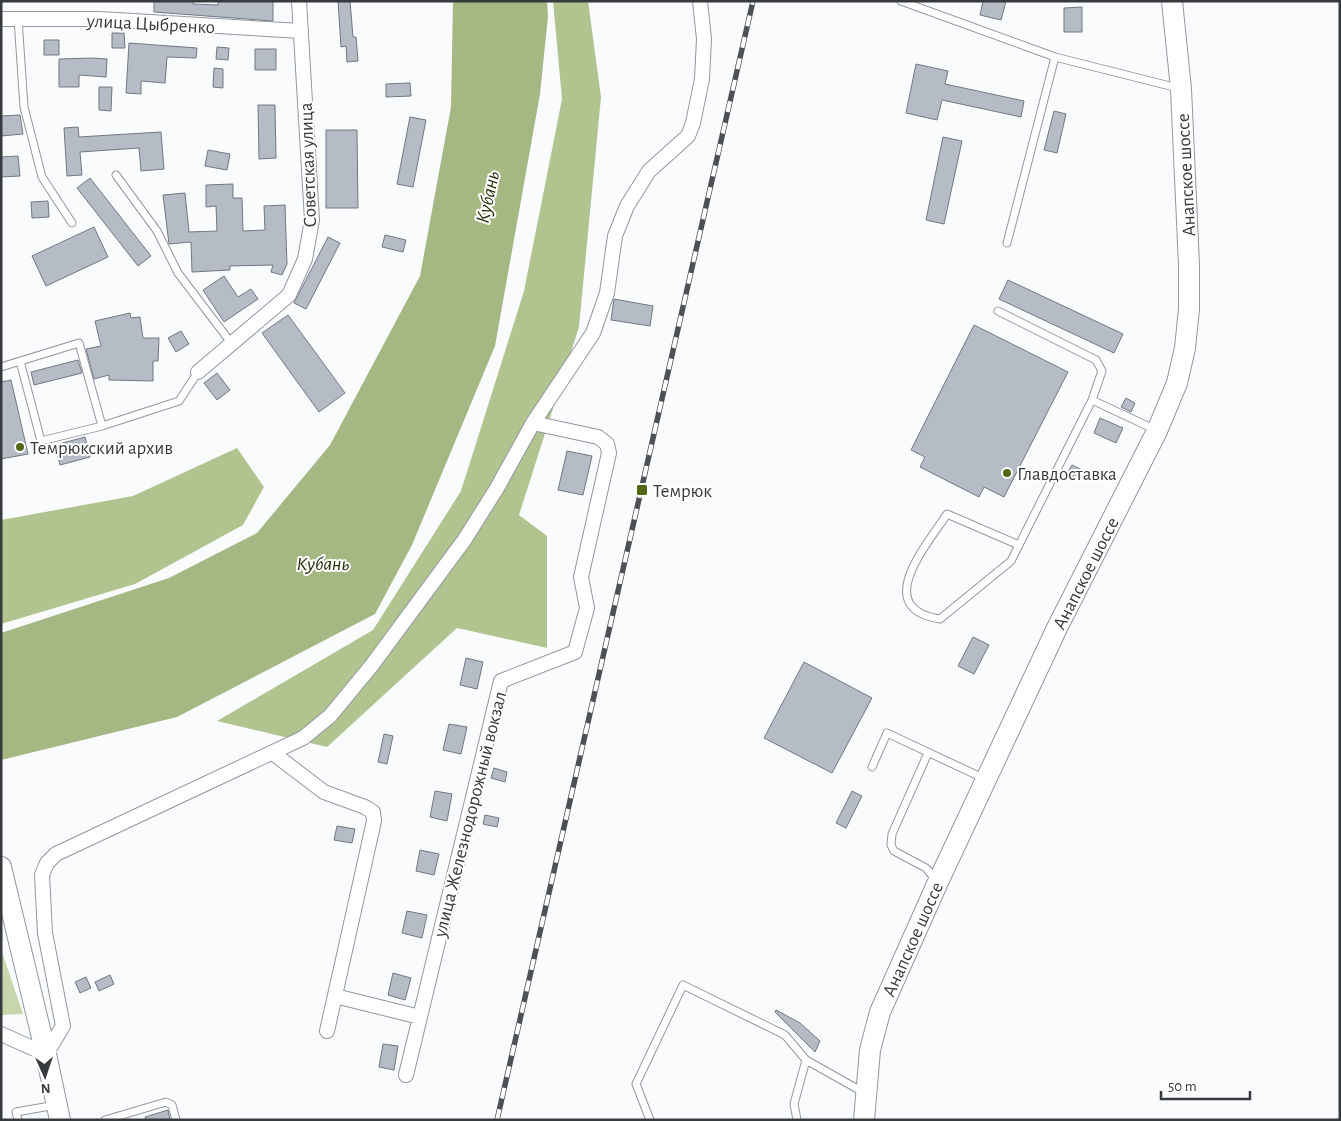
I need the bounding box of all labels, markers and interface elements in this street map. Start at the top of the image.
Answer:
street label: улица Цыбренко [85,12,216,37]
street label: Советская улица [297,102,320,228]
street label: Анапское шоссе [1174,113,1199,237]
water label: Кубань [473,169,503,225]
place label: Темрюкский архив [30,439,173,458]
marker: Темрюкский архив [14,441,26,453]
place label: Главдоставка [1017,465,1117,484]
marker: Главдоставка [1001,467,1013,479]
place label: Темрюк [653,482,712,501]
marker: Темрюк [635,483,649,497]
street label: Анапское шоссе [1050,514,1123,633]
water label: Кубань [297,554,349,574]
street label: улица Железнодорожный вокзал [430,690,510,940]
street label: Анапское шоссе [880,879,947,1000]
north arrow [20,1051,70,1101]
scale bar [1161,1068,1250,1100]
text: 50 m [1168,1079,1197,1094]
text: N [40,1081,51,1095]

